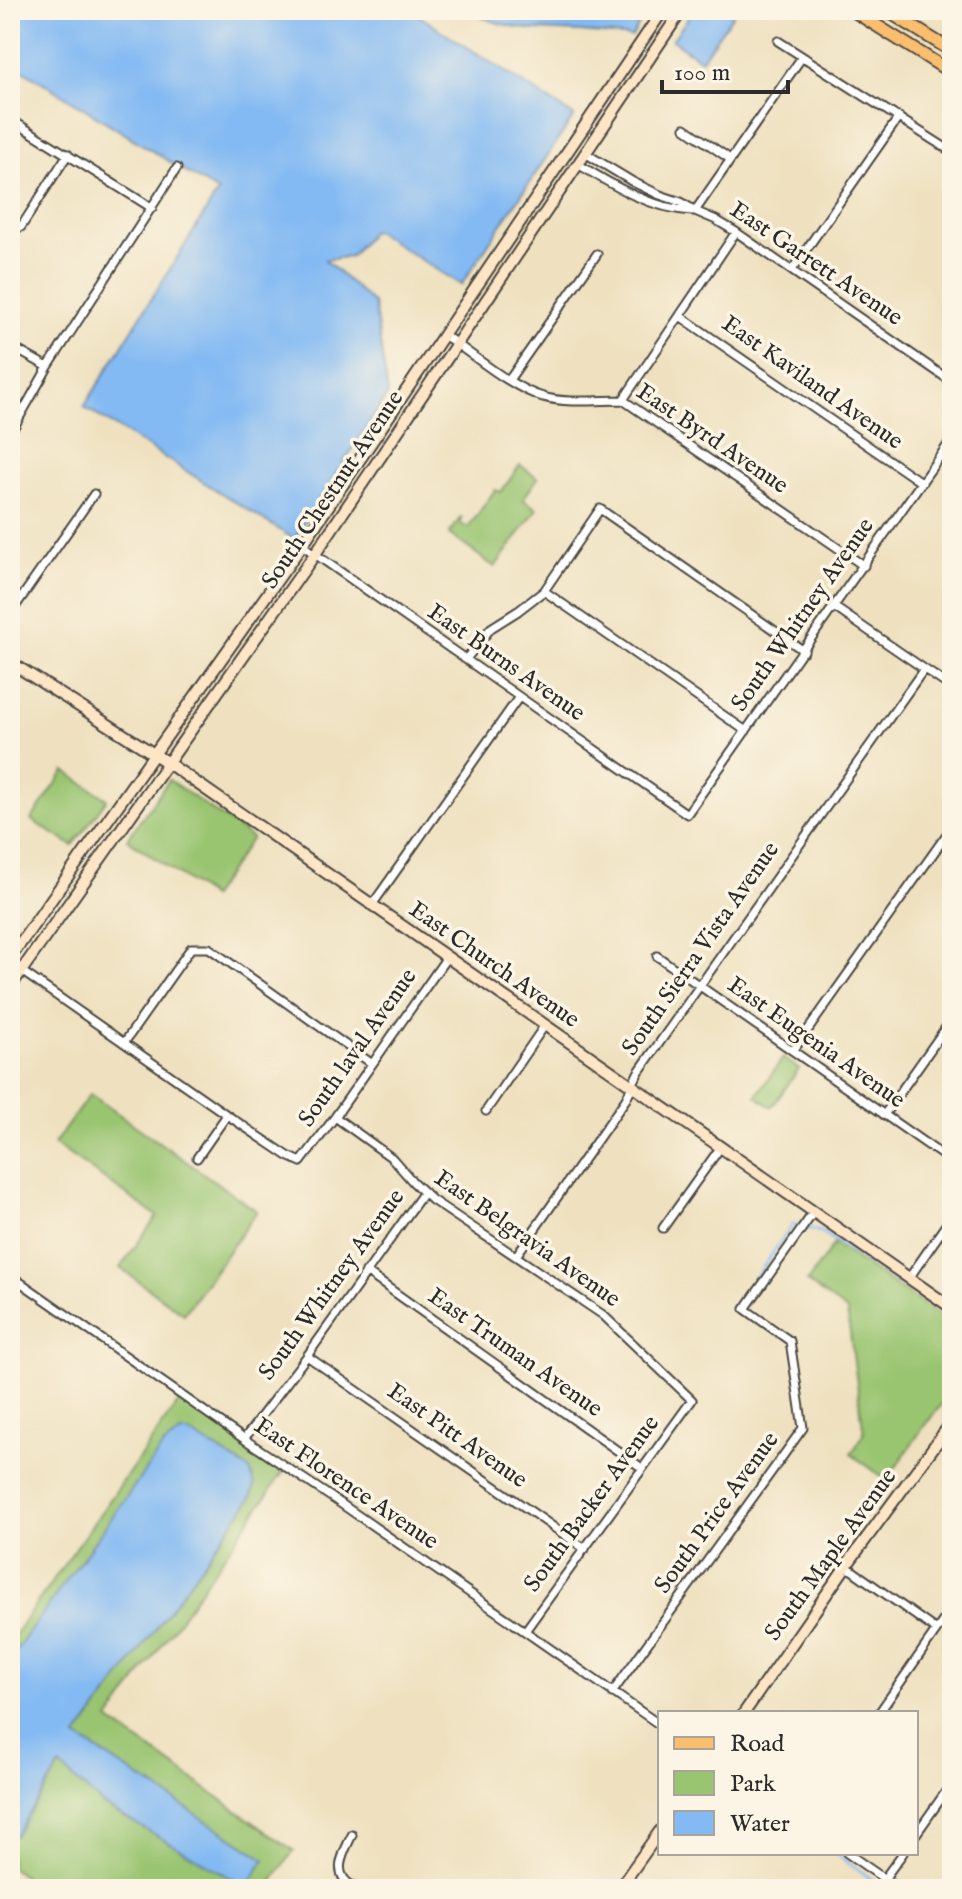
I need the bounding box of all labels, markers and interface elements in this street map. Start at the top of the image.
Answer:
scale bar [662,44,788,94]
text: 100 m [674,58,730,89]
street label: East Garrett Avenue [724,195,908,333]
street label: East Kaviland Avenue [715,309,909,457]
street label: East Byrd Avenue [630,377,794,501]
street label: South Chestnut Avenue [255,385,411,595]
street label: South Whitney Avenue [725,512,881,718]
street label: East Burns Avenue [421,597,591,729]
street label: South Sierra Vista Avenue [615,836,787,1062]
street label: East Church Avenue [403,894,585,1036]
street label: South laval Avenue [292,963,424,1133]
street label: East Eugenia Avenue [721,970,911,1116]
street label: East Belgravia Avenue [428,1163,626,1315]
street label: South Whitney Avenue [252,1183,412,1387]
street label: East Truman Avenue [422,1281,608,1425]
street label: East Pitt Avenue [381,1376,533,1496]
street label: South Backer Avenue [517,1409,667,1599]
street label: East Florence Avenue [248,1411,444,1557]
street label: South Price Avenue [648,1426,786,1600]
street label: South Maple Avenue [758,1463,904,1647]
legend [658,1711,918,1855]
text: Road [730,1729,784,1760]
text: Park [730,1769,776,1800]
text: Water [730,1809,790,1840]

